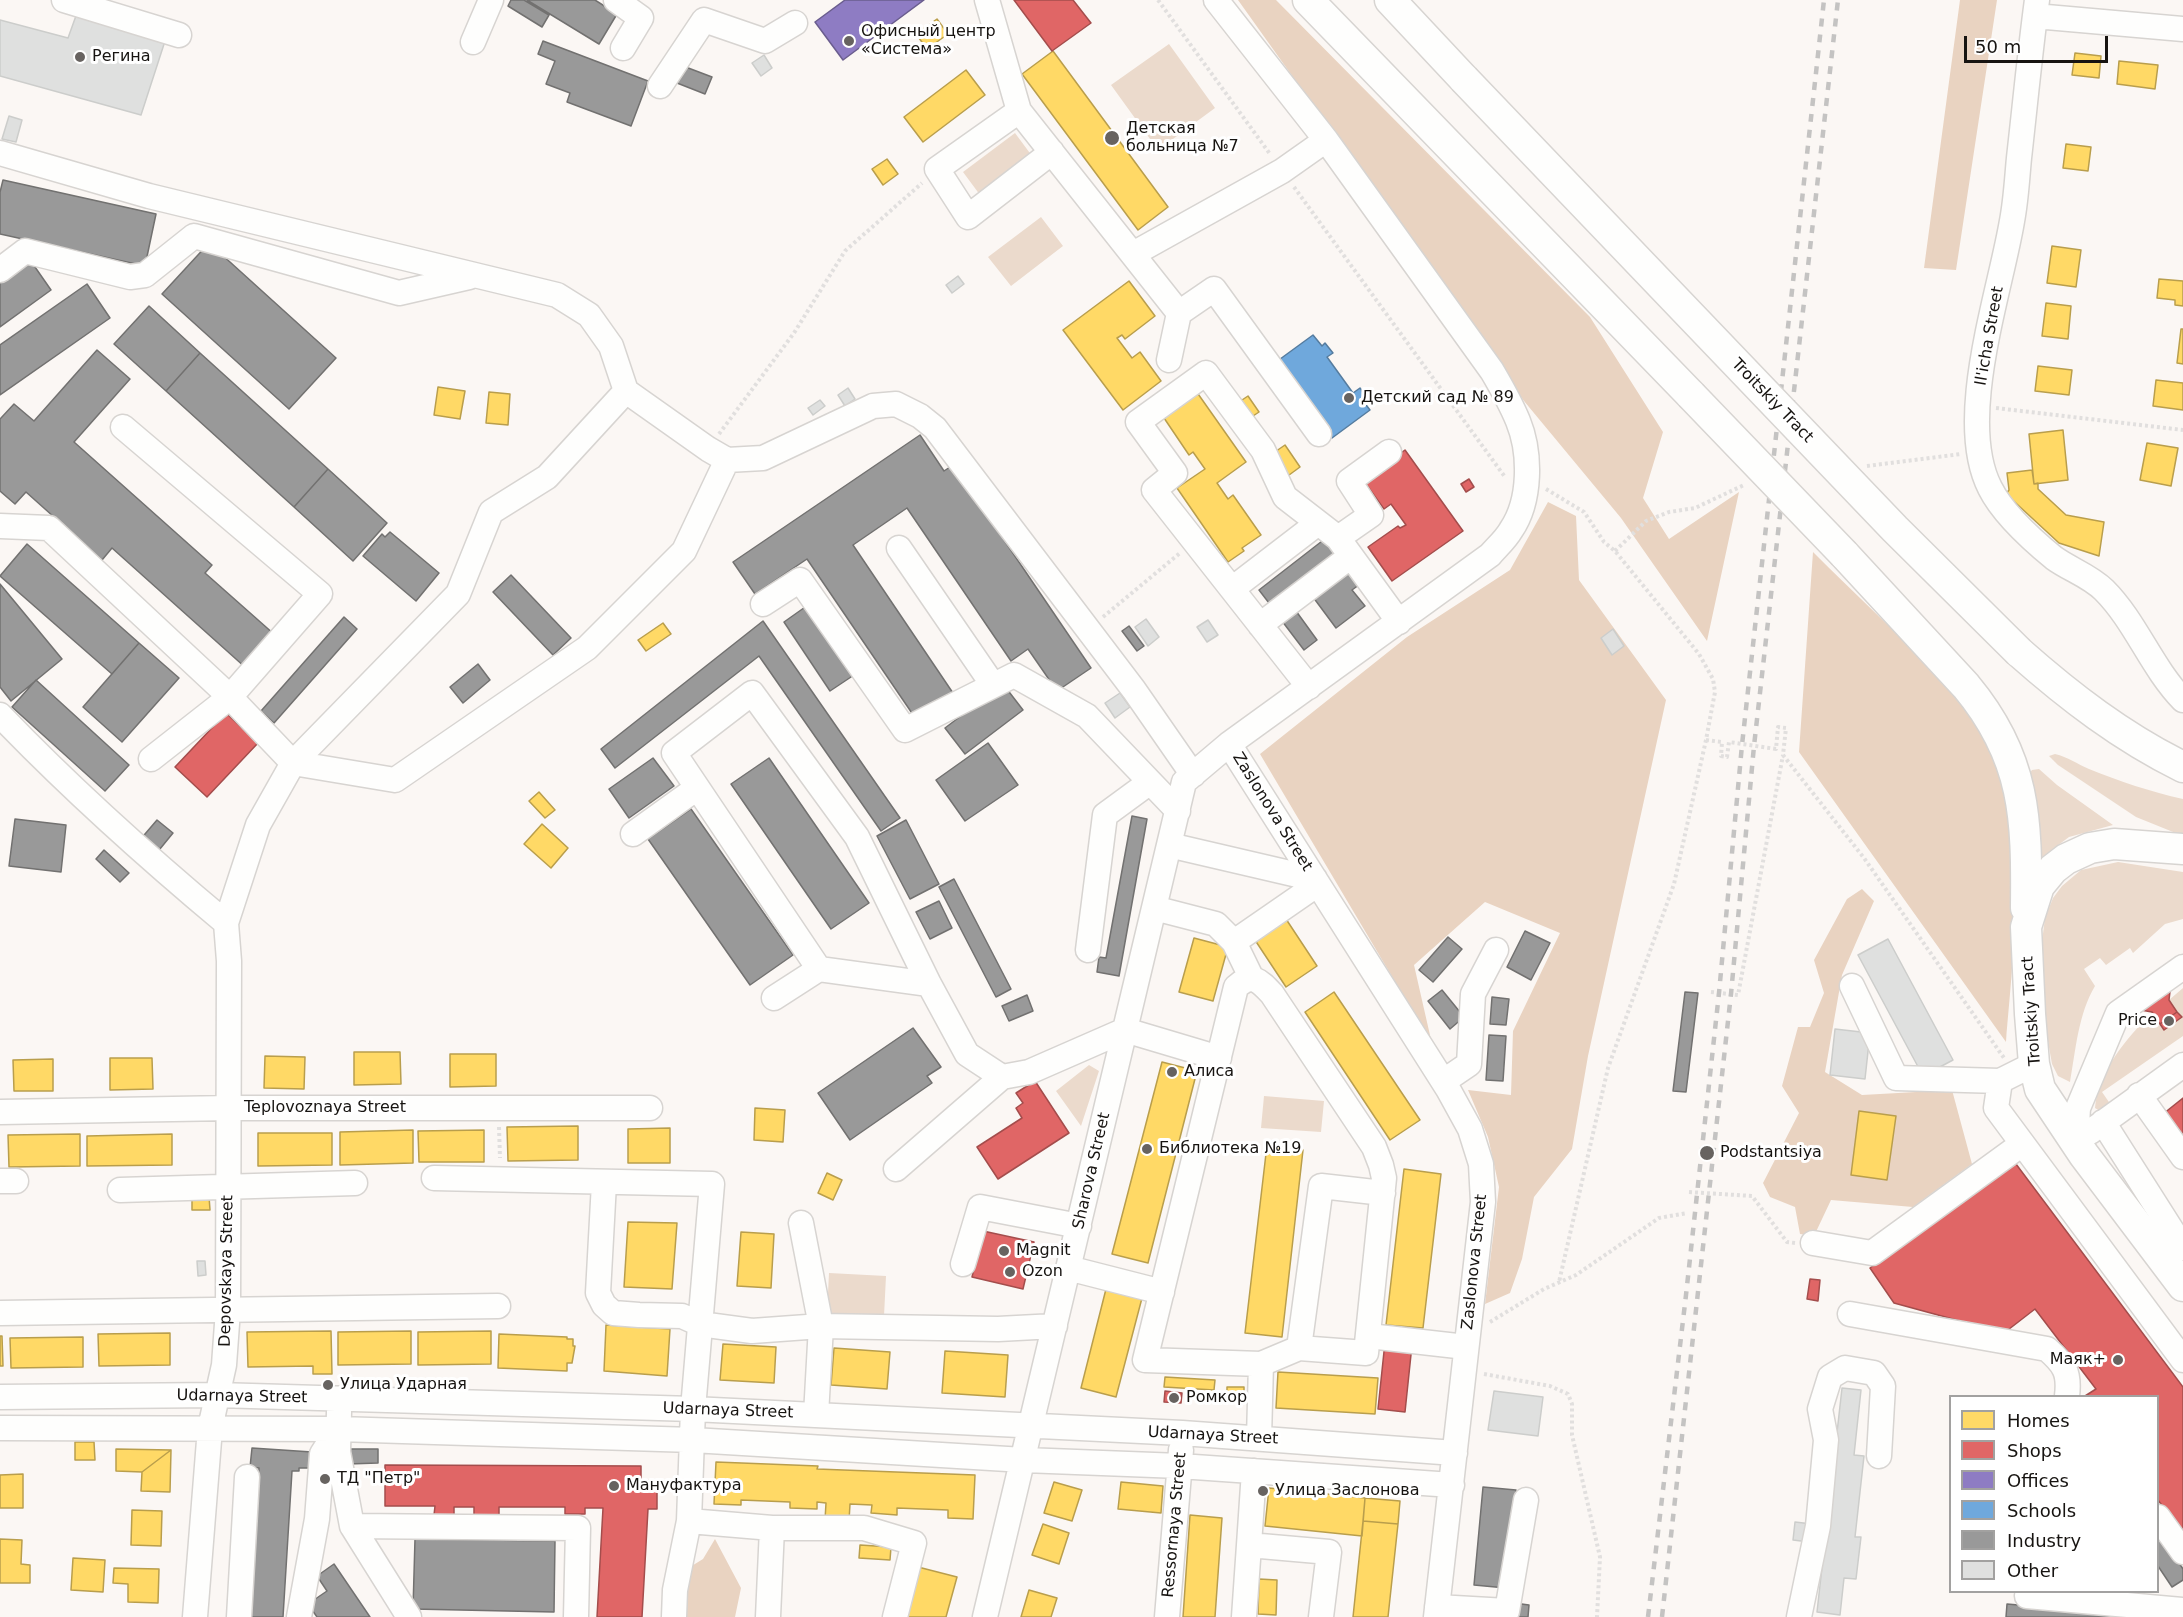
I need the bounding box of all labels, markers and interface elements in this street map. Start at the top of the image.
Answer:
place label: Офисный центр «Система» [861,22,996,60]
scale bar [1967,24,2111,62]
marker: Офисный центр «Система» [842,34,856,48]
text: 50 m [1975,36,2021,57]
place label: Регина [92,47,151,67]
marker: Регина [73,50,87,64]
place label: Детская больница №7 [1126,119,1239,157]
marker: Детская больница №7 [1103,129,1121,147]
street label: Il'icha Street [1972,285,2008,387]
street label: Troitskiy Tract [1727,355,1817,447]
place label: Детский сад № 89 [1361,388,1514,408]
marker: Детский сад № 89 [1342,391,1356,405]
street label: Zaslonova Street [1228,749,1316,875]
street label: Troitskiy Tract [2019,956,2045,1066]
place label: Price [2118,1011,2157,1031]
marker: Price [2162,1014,2176,1028]
place label: Алиса [1184,1062,1234,1082]
marker: Алиса [1165,1065,1179,1079]
street label: Teplovoznaya Street [244,1098,406,1118]
street label: Sharova Street [1069,1111,1115,1231]
place label: Библиотека №19 [1159,1139,1301,1159]
marker: Библиотека №19 [1140,1142,1154,1156]
place label: Podstantsiya [1720,1143,1822,1163]
marker: Podstantsiya [1698,1144,1716,1162]
street label: Zaslonova Street [1458,1193,1492,1331]
street label: Depovskaya Street [216,1195,238,1347]
place label: Magnit [1016,1241,1071,1261]
marker: Magnit [997,1244,1011,1258]
place label: Ozon [1022,1262,1063,1282]
marker: Ozon [1003,1265,1017,1279]
place label: Маяк+ [2050,1350,2106,1370]
marker: Маяк+ [2111,1353,2125,1367]
place label: Улица Ударная [340,1375,467,1395]
marker: Улица Ударная [321,1378,335,1392]
street label: Udarnaya Street [176,1386,308,1408]
place label: Ромкор [1186,1388,1247,1408]
marker: Ромкор [1167,1391,1181,1405]
legend [1949,1395,2159,1593]
street label: Udarnaya Street [662,1399,794,1423]
text: Homes [2007,1410,2070,1431]
street label: Udarnaya Street [1147,1423,1279,1449]
text: Shops [2007,1440,2062,1461]
street label: Ressornaya Street [1159,1451,1191,1599]
place label: ТД "Петр" [337,1469,420,1489]
text: Offices [2007,1470,2069,1491]
marker: ТД "Петр" [318,1472,332,1486]
place label: Мануфактура [626,1476,741,1496]
marker: Мануфактура [607,1479,621,1493]
place label: Улица Заслонова [1275,1481,1420,1501]
marker: Улица Заслонова [1256,1484,1270,1498]
text: Schools [2007,1500,2076,1521]
text: Industry [2007,1530,2081,1551]
text: Other [2007,1560,2058,1581]

